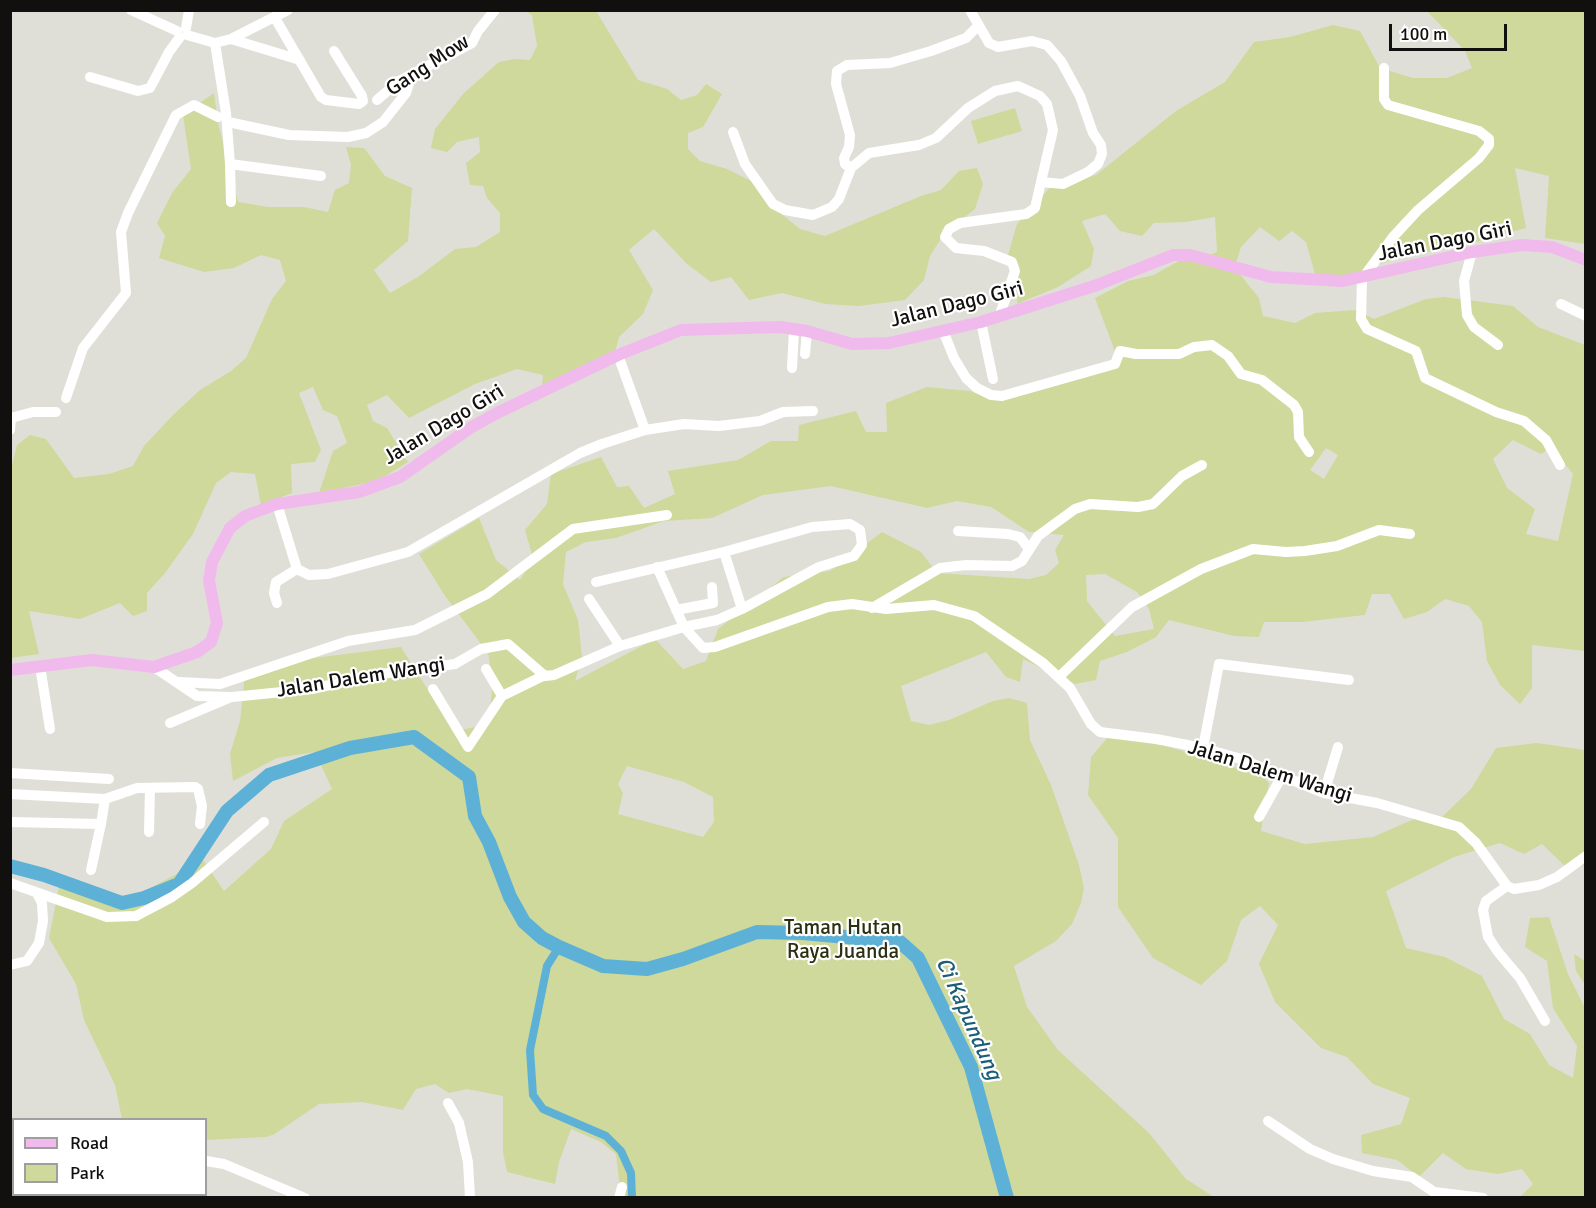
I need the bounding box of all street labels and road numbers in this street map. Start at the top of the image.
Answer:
street label: Gang Mow [382,30,474,102]
street label: Jalan Dago Giri [1376,217,1514,267]
street label: Jalan Dago Giri [888,276,1026,334]
street label: Jalan Dago Giri [379,379,509,471]
street label: Jalan Dalem Wangi [275,652,447,704]
street label: Jalan Dalem Wangi [1185,735,1355,809]

